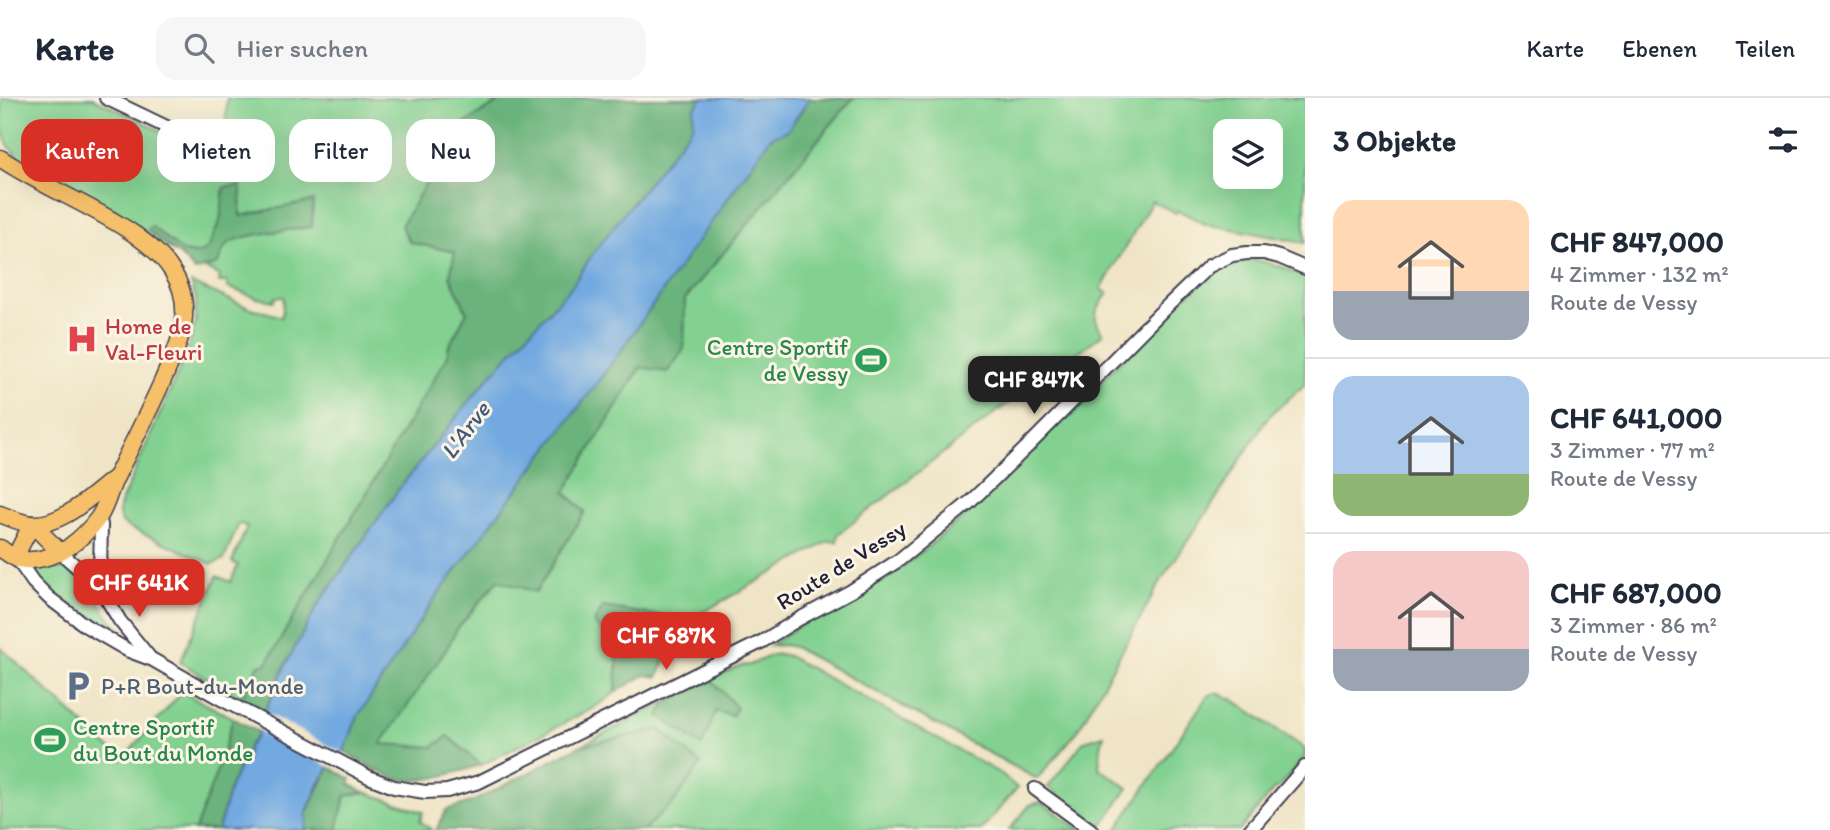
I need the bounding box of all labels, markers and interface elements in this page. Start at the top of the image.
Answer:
search box [156,17,646,80]
text: Karte [35,29,114,68]
icon: search [180,29,218,67]
text: Hier suchen [236,32,368,64]
text: Karte [1526,34,1584,63]
text: Ebenen [1622,34,1697,63]
text: Teilen [1735,34,1795,63]
chip: Kaufen [21,119,143,182]
chip: Mieten [157,119,275,182]
chip: Filter [289,119,392,182]
chip: Neu [406,119,495,182]
map controls [1213,119,1283,189]
button: layers [1213,119,1283,189]
icon: filters [1764,121,1802,159]
text: 3 Objekte [1333,122,1456,159]
text: CHF 847,000 [1550,223,1724,260]
icon: home [1389,228,1473,312]
text: 4 Zimmer · 132 m² [1550,260,1729,288]
text: Route de Vessy [1550,288,1697,316]
place label: Home de Val-Fleuri [105,312,202,366]
hospital icon: Home de Val-Fleuri [65,322,99,356]
place label: Centre Sportif de Vessy [707,333,848,387]
sports icon: Centre Sportif de Vessy [854,343,888,377]
pin: CHF 847K [962,356,1106,416]
text: CHF 847K [984,365,1084,393]
water label: L'Arve [434,394,497,464]
text: CHF 641,000 [1550,399,1722,436]
icon: home [1389,404,1473,488]
text: 3 Zimmer · 77 m² [1550,436,1715,464]
text: Route de Vessy [1550,464,1697,492]
street label: Route de Vessy [771,514,911,616]
pin: CHF 641K [67,560,211,619]
text: CHF 641K [90,568,188,596]
text: CHF 687,000 [1550,574,1722,611]
icon: home [1389,579,1473,663]
text: 3 Zimmer · 86 m² [1550,611,1717,639]
pin: CHF 687K [594,612,738,672]
text: CHF 687K [617,621,715,649]
text: Route de Vessy [1550,639,1697,667]
parking icon: P+R Bout-du-Monde [61,669,95,703]
place label: P+R Bout-du-Monde [101,672,304,700]
place label: Centre Sportif du Bout du Monde [73,713,253,767]
sports icon: Centre Sportif du Bout du Monde [33,723,67,757]

